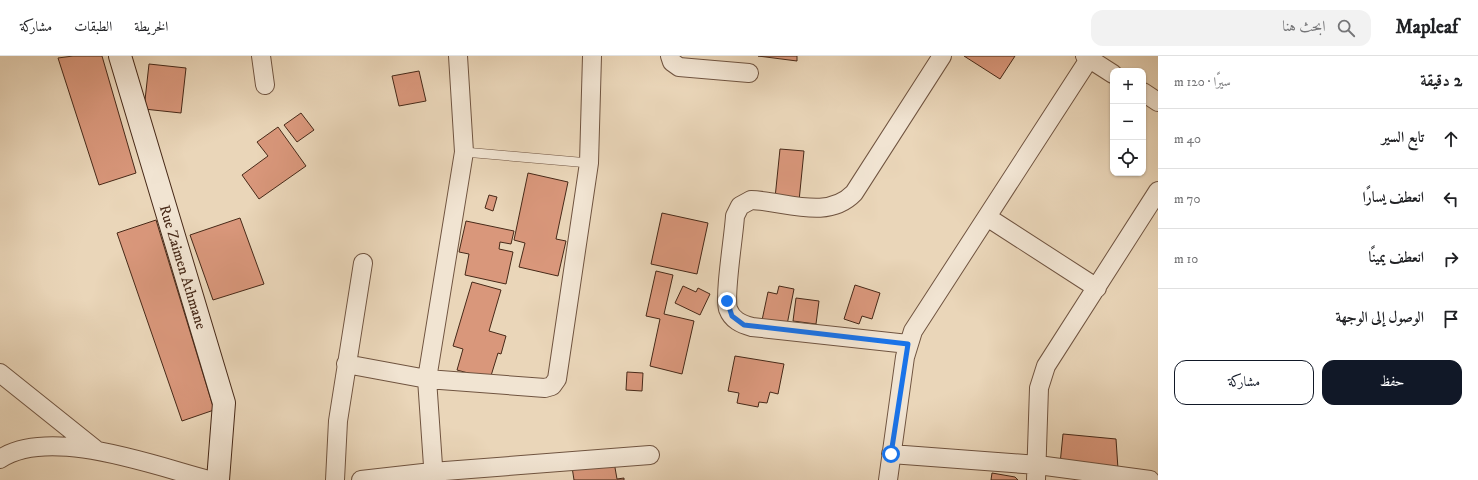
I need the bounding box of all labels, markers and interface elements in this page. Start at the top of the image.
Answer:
search box [1091,10,1371,46]
text: Mapleaf [1395,16,1458,39]
text: ابحث هنا [1282,17,1325,36]
icon: search [1335,17,1357,39]
text: مشاركة [20,18,52,36]
text: الطبقات [74,18,112,36]
text: الخريطة [134,18,168,36]
map controls [1110,68,1146,176]
button: + [1110,68,1146,104]
text: 2 دقيقة [1420,70,1462,92]
text: سيرًا · 120 m [1174,74,1231,90]
button: − [1110,104,1146,140]
text: تابع السير [1382,128,1424,147]
icon: ahead [1440,128,1462,150]
text: 40 m [1174,131,1201,147]
button: locate [1110,140,1146,176]
text: انعطف يسارًا [1363,188,1424,207]
icon: left [1440,188,1462,210]
text: 70 m [1174,191,1200,207]
street label: Rue Zaimen Athmane [155,203,210,332]
text: انعطف يمينًا [1369,248,1424,267]
icon: right [1440,248,1462,270]
text: 10 m [1174,251,1198,267]
route end [718,292,736,310]
text: الوصول إلى الوجهة [1335,308,1424,327]
icon: arrive [1440,308,1462,330]
button: مشاركة [1174,360,1314,405]
button: حفظ [1322,360,1462,405]
route start [882,445,900,463]

